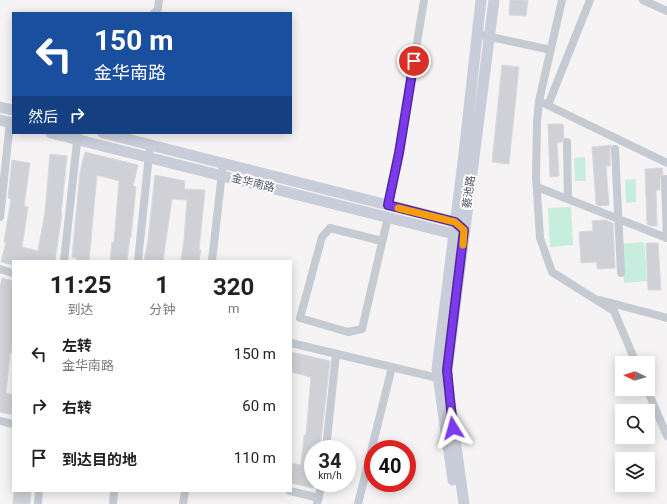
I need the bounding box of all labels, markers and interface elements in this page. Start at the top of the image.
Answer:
text: 150 m [94,24,173,57]
icon: left [28,28,80,80]
pin [397,44,431,78]
icon: arrive [403,50,425,72]
text: 金华南路 [94,62,166,83]
icon: right [66,104,88,126]
text: 然后 [28,108,58,126]
street label: 金华南路 [230,171,276,195]
street label: 蔡池路 [461,175,477,209]
text: 11:25 [50,271,112,299]
text: 1 [155,271,169,299]
text: 320 [213,273,254,301]
text: m [228,301,239,316]
text: 到达 [68,302,94,317]
text: 分钟 [149,302,175,317]
text: 左转 [62,337,92,355]
icon: left [28,343,50,365]
text: 150 m [234,345,276,363]
north arrow [615,356,655,396]
map controls [615,356,655,492]
text: 金华南路 [62,358,114,373]
icon: right [28,395,50,417]
text: 60 m [242,397,276,415]
text: 右转 [62,399,92,417]
button: search [615,404,655,444]
position arrow [432,407,474,449]
speed limit sign: 40 [364,440,416,492]
icon: arrive [28,447,50,469]
text: 110 m [234,449,276,467]
text: 34 [319,449,341,473]
text: 到达目的地 [62,451,137,469]
button: layers [615,452,655,492]
text: km/h [318,470,342,481]

